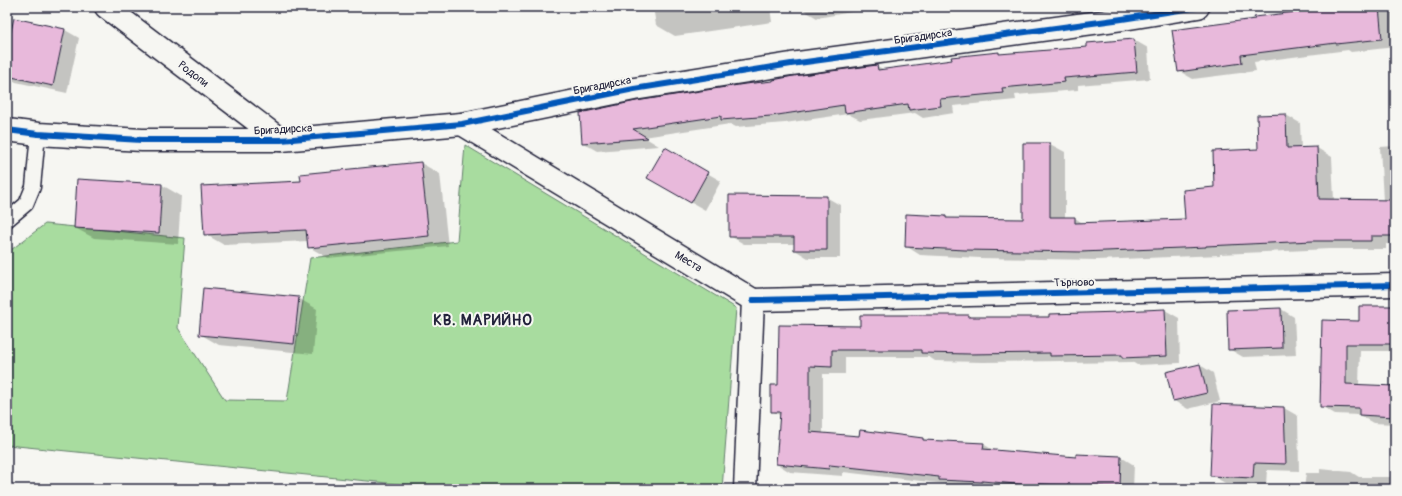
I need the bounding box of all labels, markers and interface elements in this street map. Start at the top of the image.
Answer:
street label: Бригадирска [893,26,953,47]
street label: Родопи [176,58,211,90]
street label: Бригадирска [572,74,632,97]
street label: Бригадирска [253,121,313,138]
street label: Места [673,248,704,275]
street label: Търново [1053,276,1095,289]
district label: КВ. МАРИЙНО [433,311,533,330]

